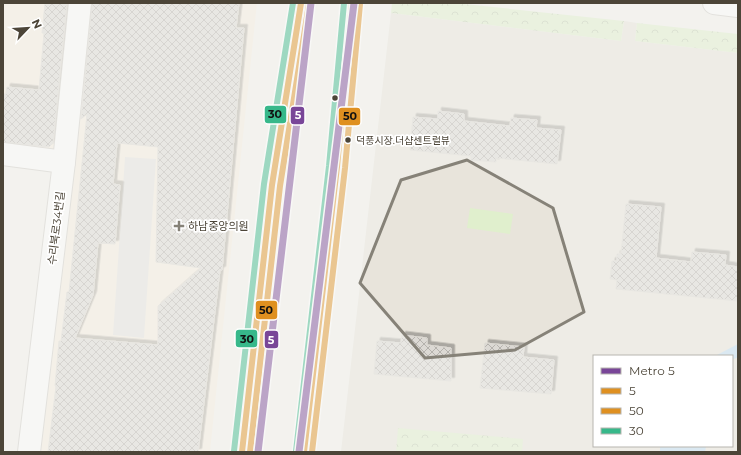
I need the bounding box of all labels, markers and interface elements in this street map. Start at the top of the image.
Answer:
north arrow [8,8,48,48]
text: N [29,17,45,31]
unlabelled marker [330,93,340,103]
line badge: 30 [264,105,287,124]
line badge: 5 [290,106,305,125]
text: 30 [267,107,283,121]
line badge: 50 [338,107,361,126]
text: 5 [295,108,302,122]
text: 50 [343,109,358,123]
place label: 덕풍시장.더샵센트럴뷰 [356,134,450,147]
marker: 덕풍시장.더샵센트럴뷰 [343,135,353,145]
street label: 수리북로34번길 [45,190,67,266]
place label: 하남중앙의원 [188,219,249,233]
marker: 하남중앙의원 [173,220,185,232]
line badge: 50 [255,300,278,320]
text: 50 [259,303,274,317]
line badge: 30 [235,329,258,348]
line badge: 5 [264,330,279,349]
text: 30 [239,332,255,346]
text: 5 [268,333,275,347]
legend [593,355,733,447]
text: Metro 5 [629,363,675,378]
text: 5 [629,383,636,398]
text: 50 [629,403,644,418]
text: 30 [629,423,644,438]

